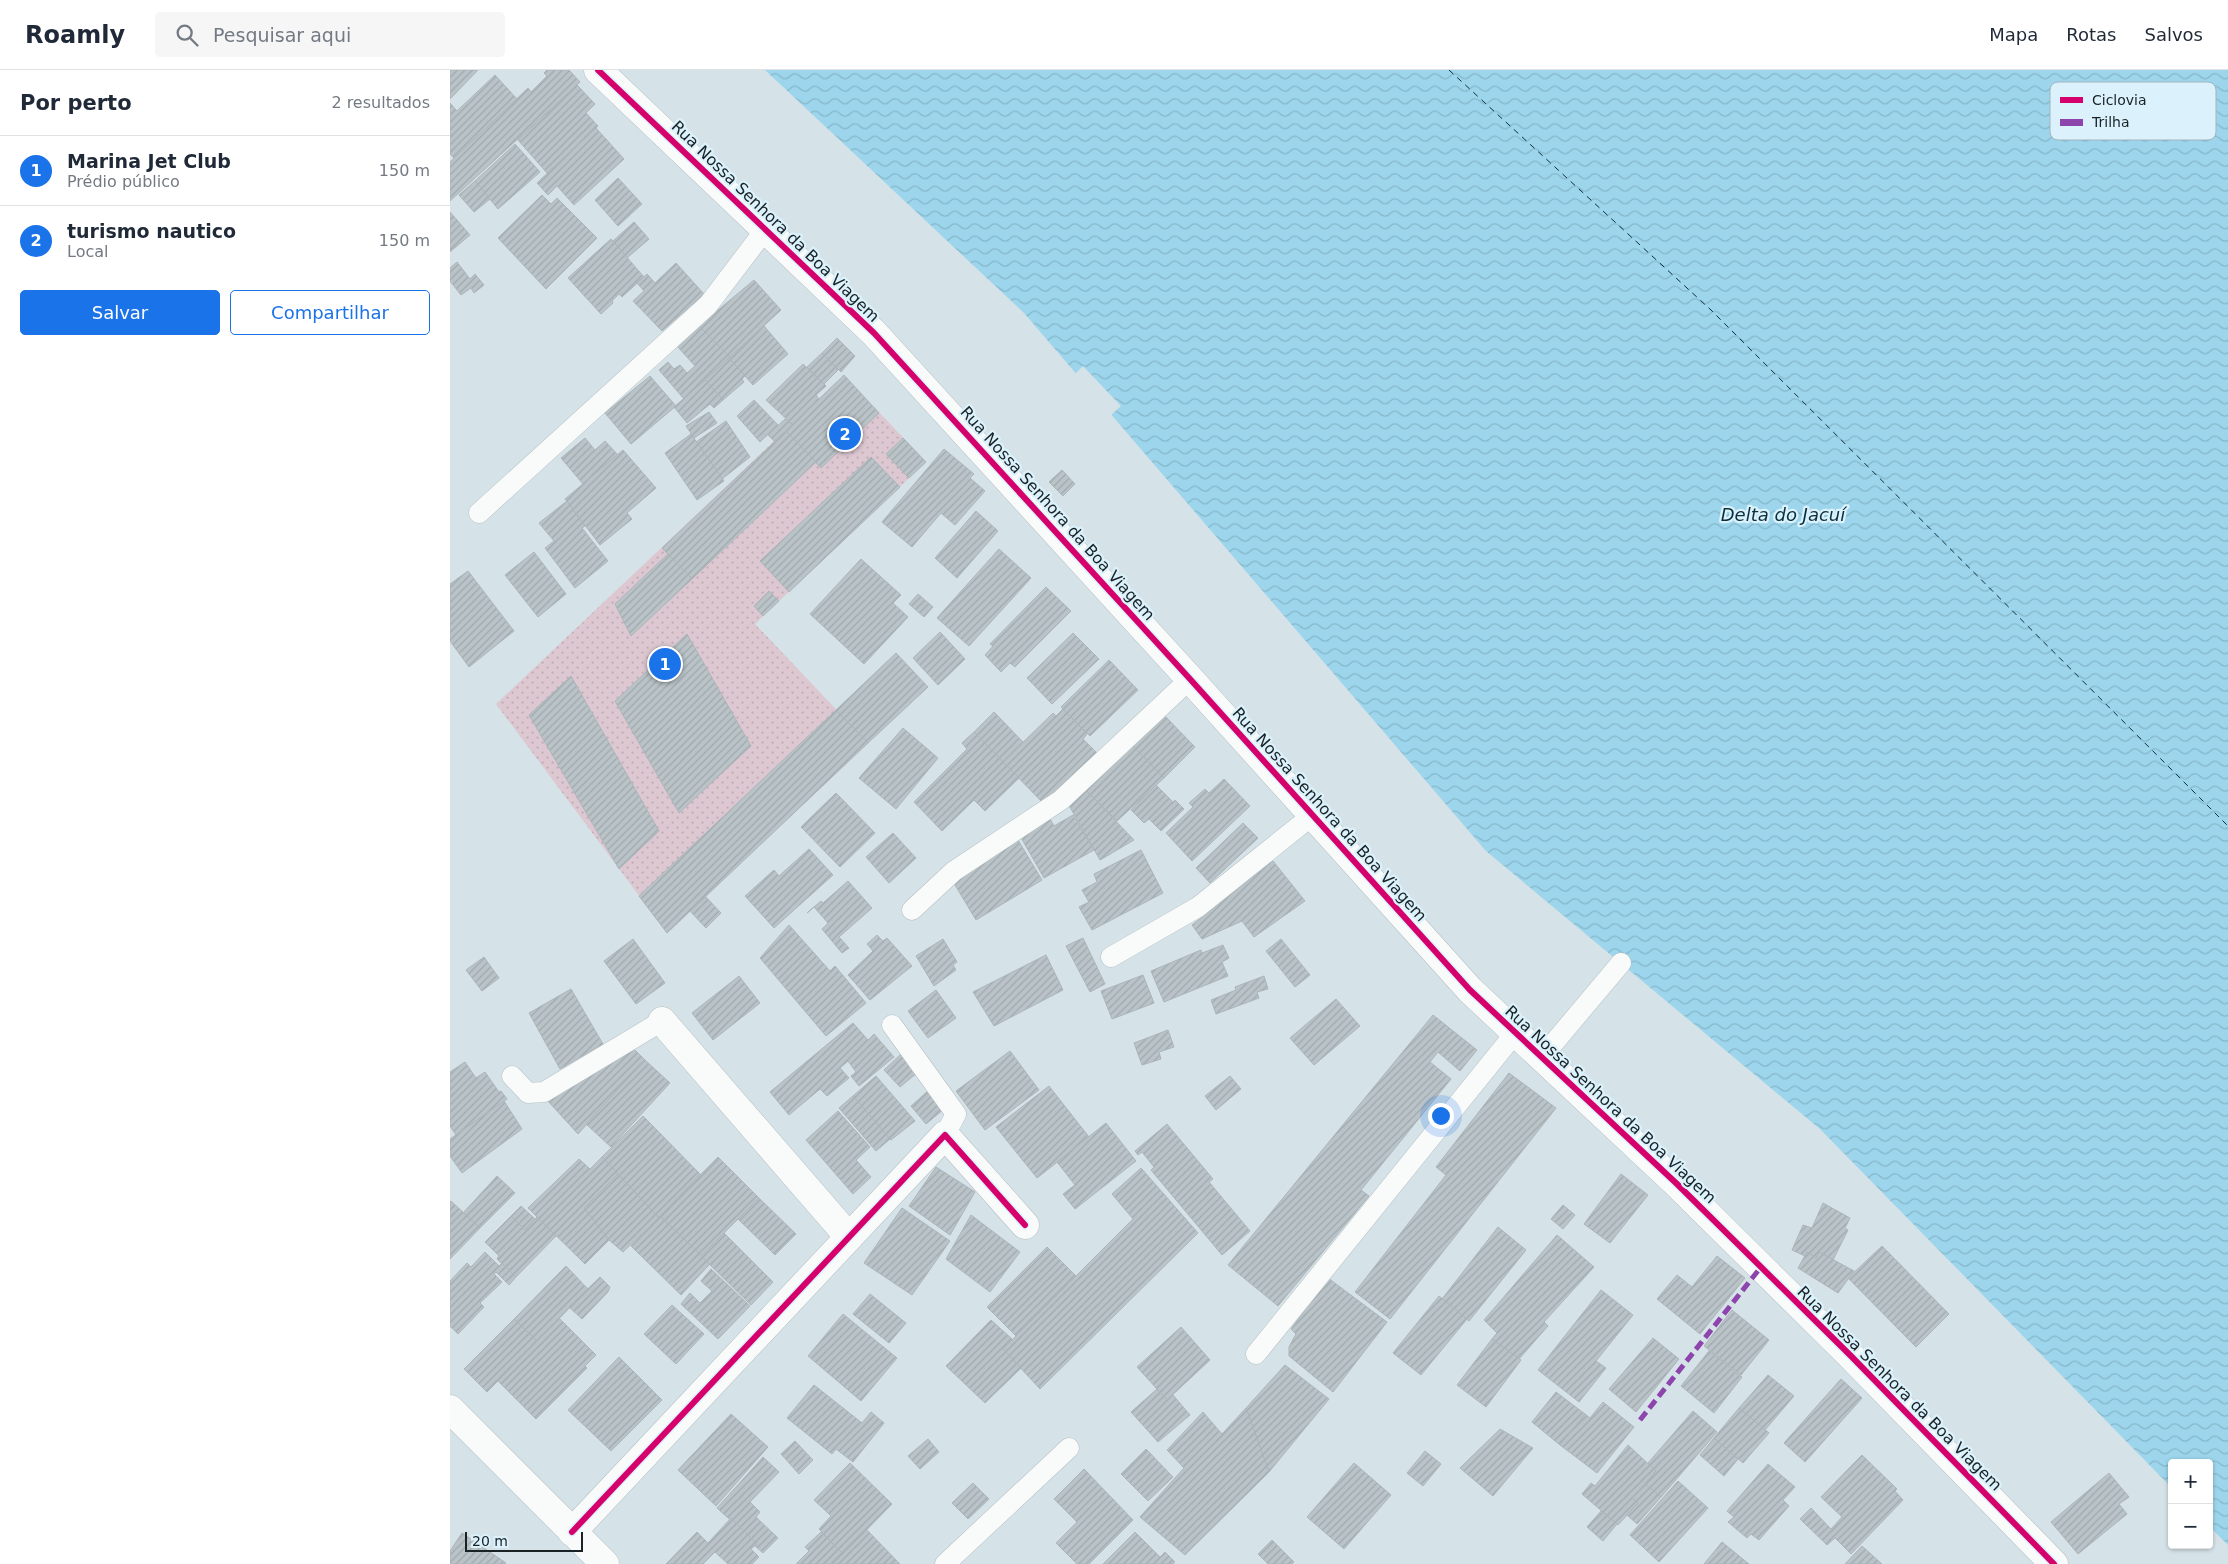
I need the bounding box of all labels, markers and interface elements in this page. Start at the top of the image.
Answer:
search box [155,12,505,57]
text: Roamly [25,21,125,49]
icon: search [173,21,201,49]
text: Pesquisar aqui [213,24,351,46]
text: Mapa [1989,24,2038,45]
text: Rotas [2066,24,2117,45]
text: Salvos [2145,24,2203,45]
legend [2050,82,2216,140]
text: Por perto [20,91,132,115]
text: Ciclovia [2092,92,2147,108]
text: 2 resultados [331,93,430,112]
text: Trilha [2091,114,2129,130]
street label: Rua Nossa Senhora da Boa Viagem [668,117,883,326]
text: Marina Jet Club [67,150,231,172]
text: 1 [30,161,42,180]
text: 150 m [379,161,430,180]
text: Prédio público [67,172,180,191]
text: turismo nautico [67,220,236,242]
text: 2 [30,231,42,250]
text: 150 m [379,231,430,250]
text: Local [67,242,108,261]
button: Salvar [20,290,220,335]
button: Compartilhar [230,290,430,335]
street label: Rua Nossa Senhora da Boa Viagem [956,402,1159,624]
pin: 2 [829,415,861,453]
water label: Delta do Jacuí [1721,504,1848,525]
pin: 1 [649,645,681,683]
street label: Rua Nossa Senhora da Boa Viagem [1228,703,1431,925]
street label: Rua Nossa Senhora da Boa Viagem [1501,1001,1720,1207]
your location [1428,1103,1454,1129]
street label: Rua Nossa Senhora da Boa Viagem [1793,1282,2006,1495]
map controls [2168,1459,2213,1549]
button: + [2168,1459,2213,1504]
button: − [2168,1504,2213,1549]
scale bar [465,1529,582,1552]
text: 20 m [472,1533,508,1549]

